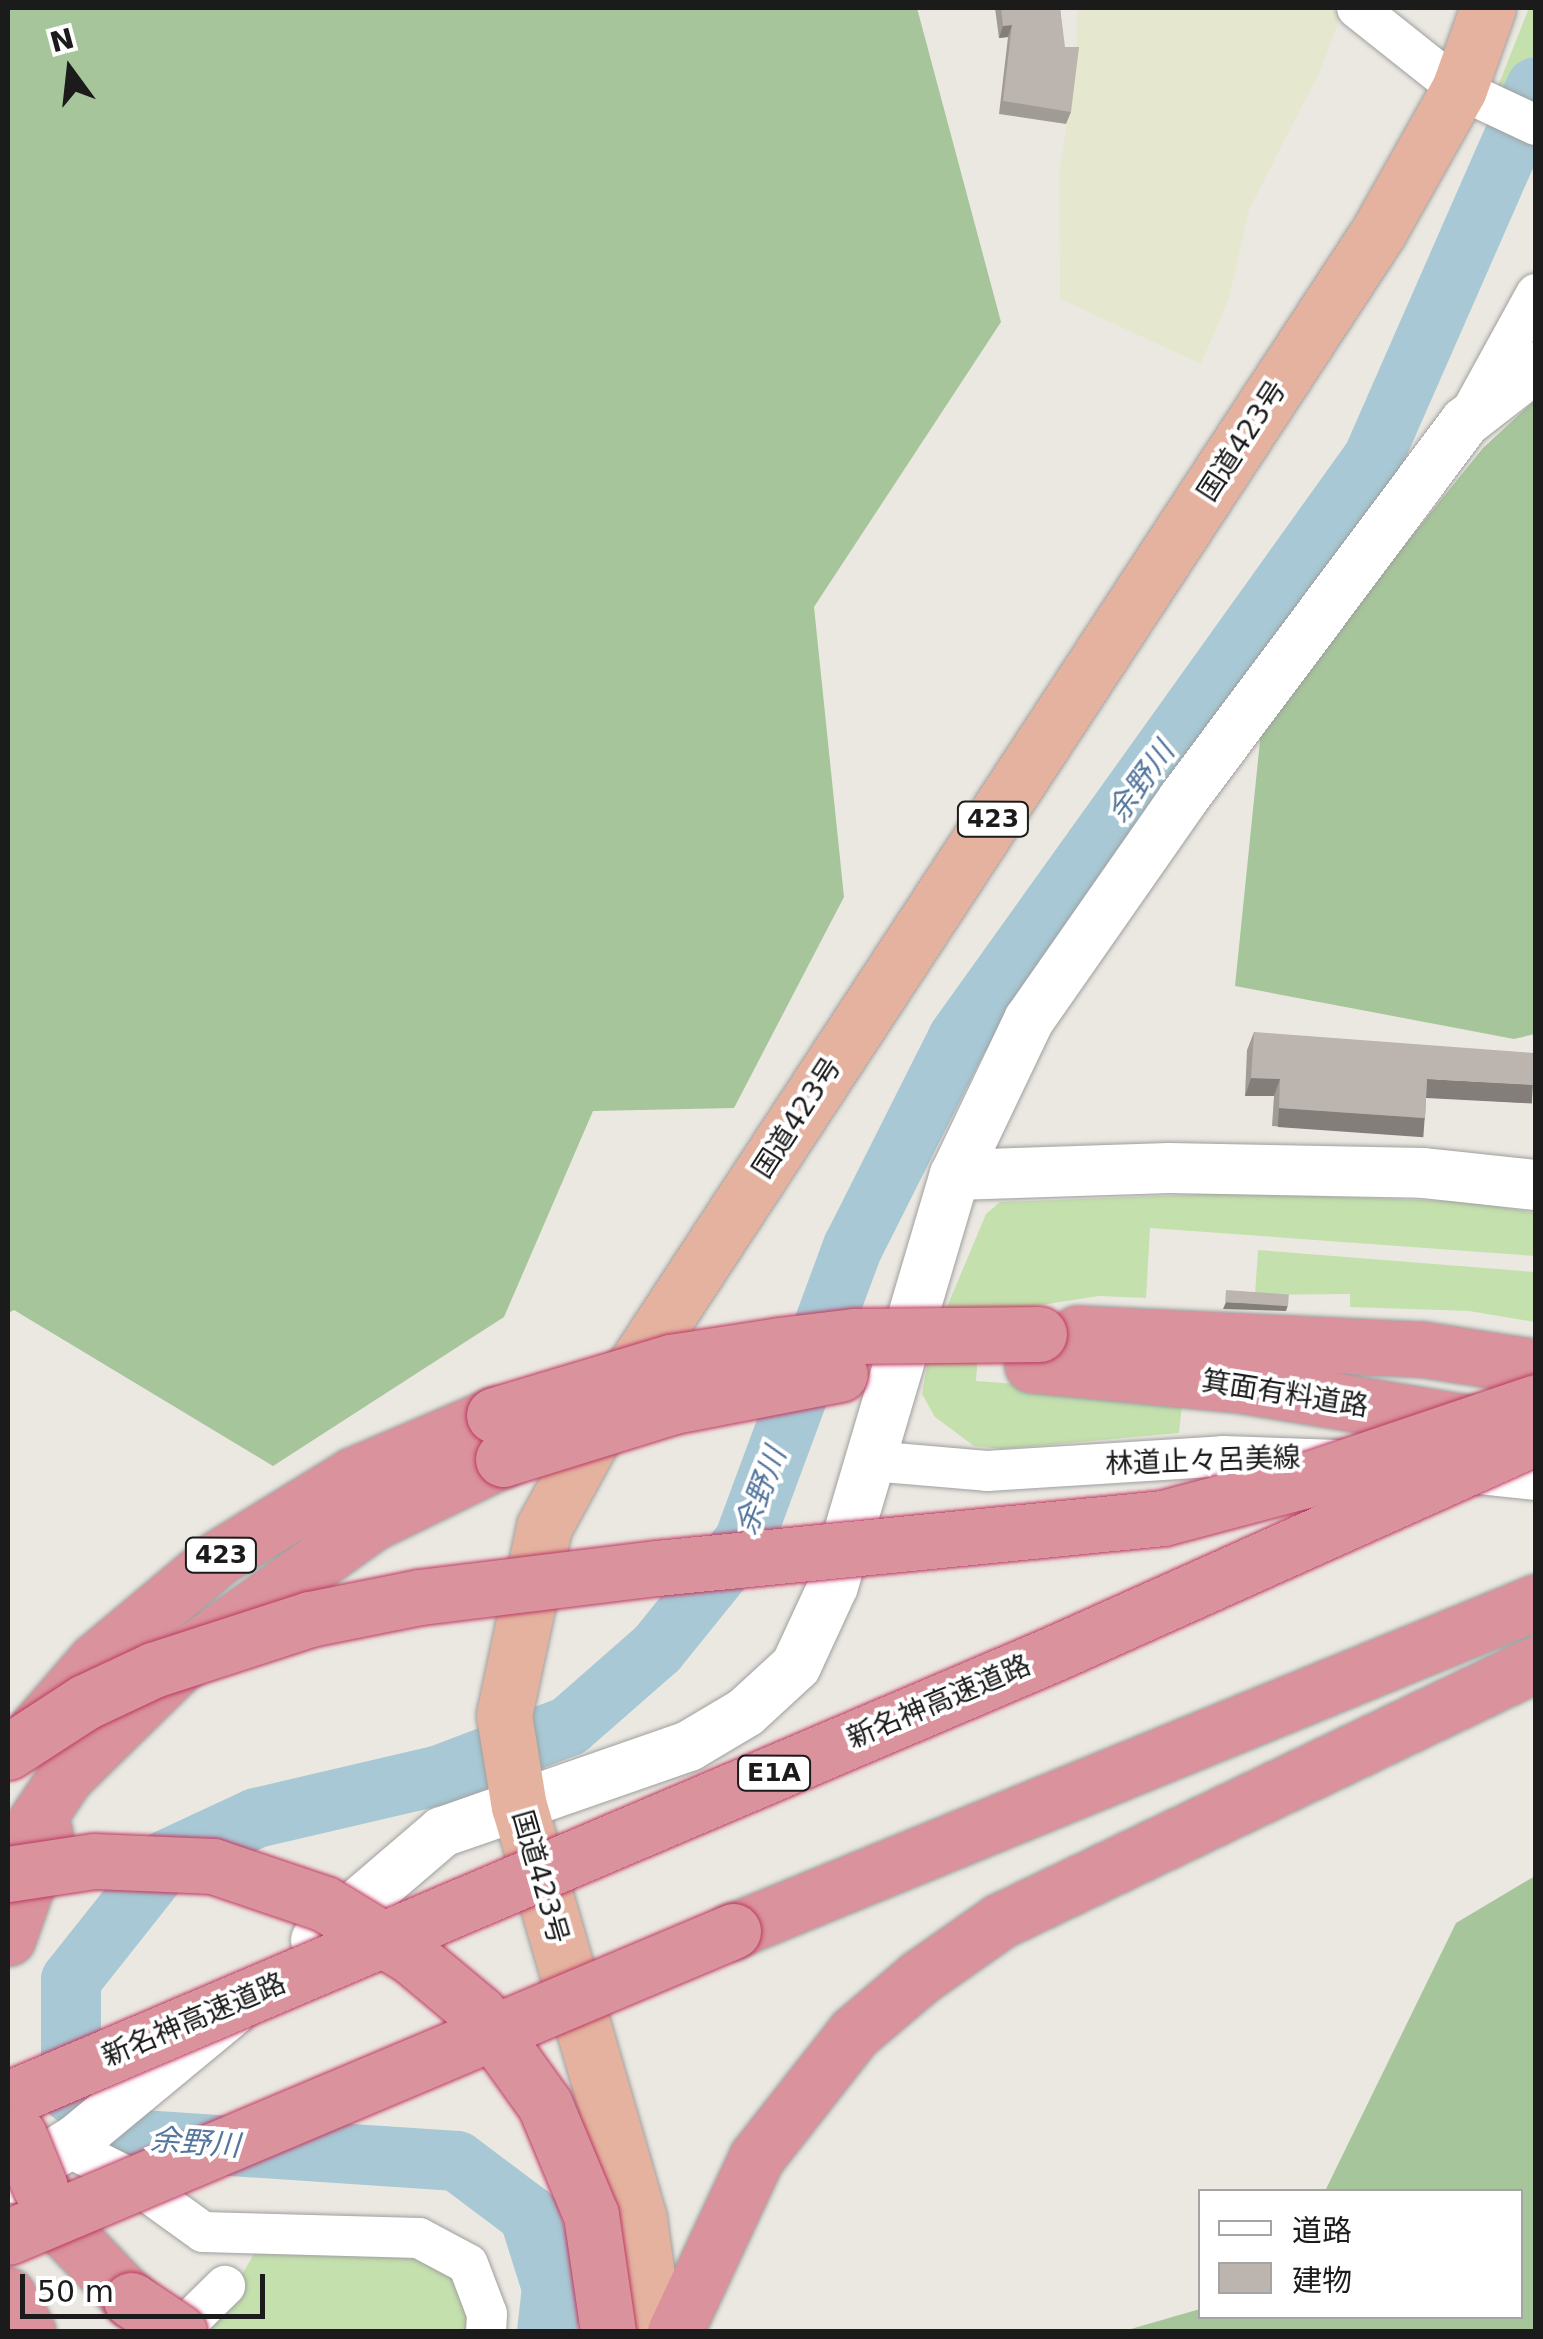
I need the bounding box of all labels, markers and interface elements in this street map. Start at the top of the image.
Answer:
north arrow [20,20,120,120]
text: N [47,22,78,60]
street label: 国道423号 [1190,374,1294,508]
water label: 余野川 [1100,735,1182,829]
road number: 423 [956,799,1030,839]
street label: 国道423号 [745,1051,849,1185]
street label: 箕面有料道路 [1199,1364,1371,1424]
street label: 林道止々呂美線 [1104,1441,1302,1481]
water label: 余野川 [728,1443,794,1539]
road number: 423 [184,1535,258,1575]
street label: 新名神高速道路 [842,1648,1036,1756]
road number: E1A [736,1753,812,1793]
street label: 国道423号 [505,1806,575,1948]
street label: 新名神高速道路 [97,1966,291,2074]
water label: 余野川 [149,2122,241,2164]
legend [1198,2189,1523,2319]
text: 道路 [1292,2213,1352,2248]
scale bar [25,2254,270,2316]
text: 建物 [1292,2263,1352,2298]
text: 50 m [37,2274,114,2309]

